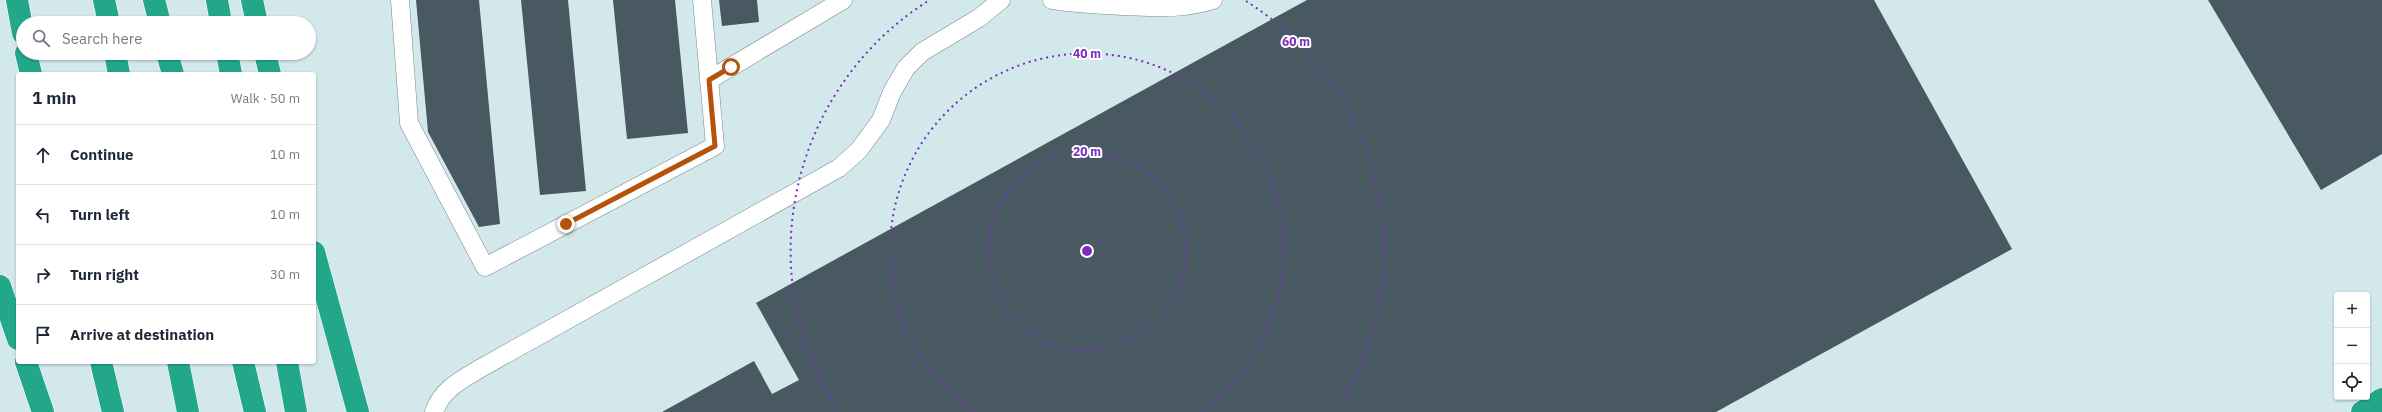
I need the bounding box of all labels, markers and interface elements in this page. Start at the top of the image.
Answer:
search box [16,16,316,60]
icon: search [30,27,52,49]
text: Search here [62,29,142,48]
text: 60 m [1282,34,1310,49]
text: 40 m [1073,46,1101,61]
route start [722,58,740,76]
text: 1 min [32,87,76,109]
text: Walk · 50 m [231,90,300,107]
icon: ahead [32,144,54,166]
text: 20 m [1073,144,1101,159]
text: Continue [70,145,134,164]
text: 10 m [270,146,300,163]
icon: left [32,204,54,226]
text: Turn left [70,205,130,224]
text: 10 m [270,206,300,223]
route end [557,215,575,233]
centre of rings [1080,244,1094,258]
icon: right [32,264,54,286]
text: Turn right [70,265,139,284]
text: 30 m [270,266,300,283]
map controls [2334,292,2370,400]
button: + [2334,292,2370,328]
icon: arrive [32,324,54,346]
text: Arrive at destination [70,325,214,344]
button: − [2334,328,2370,364]
button: locate [2334,364,2370,400]

